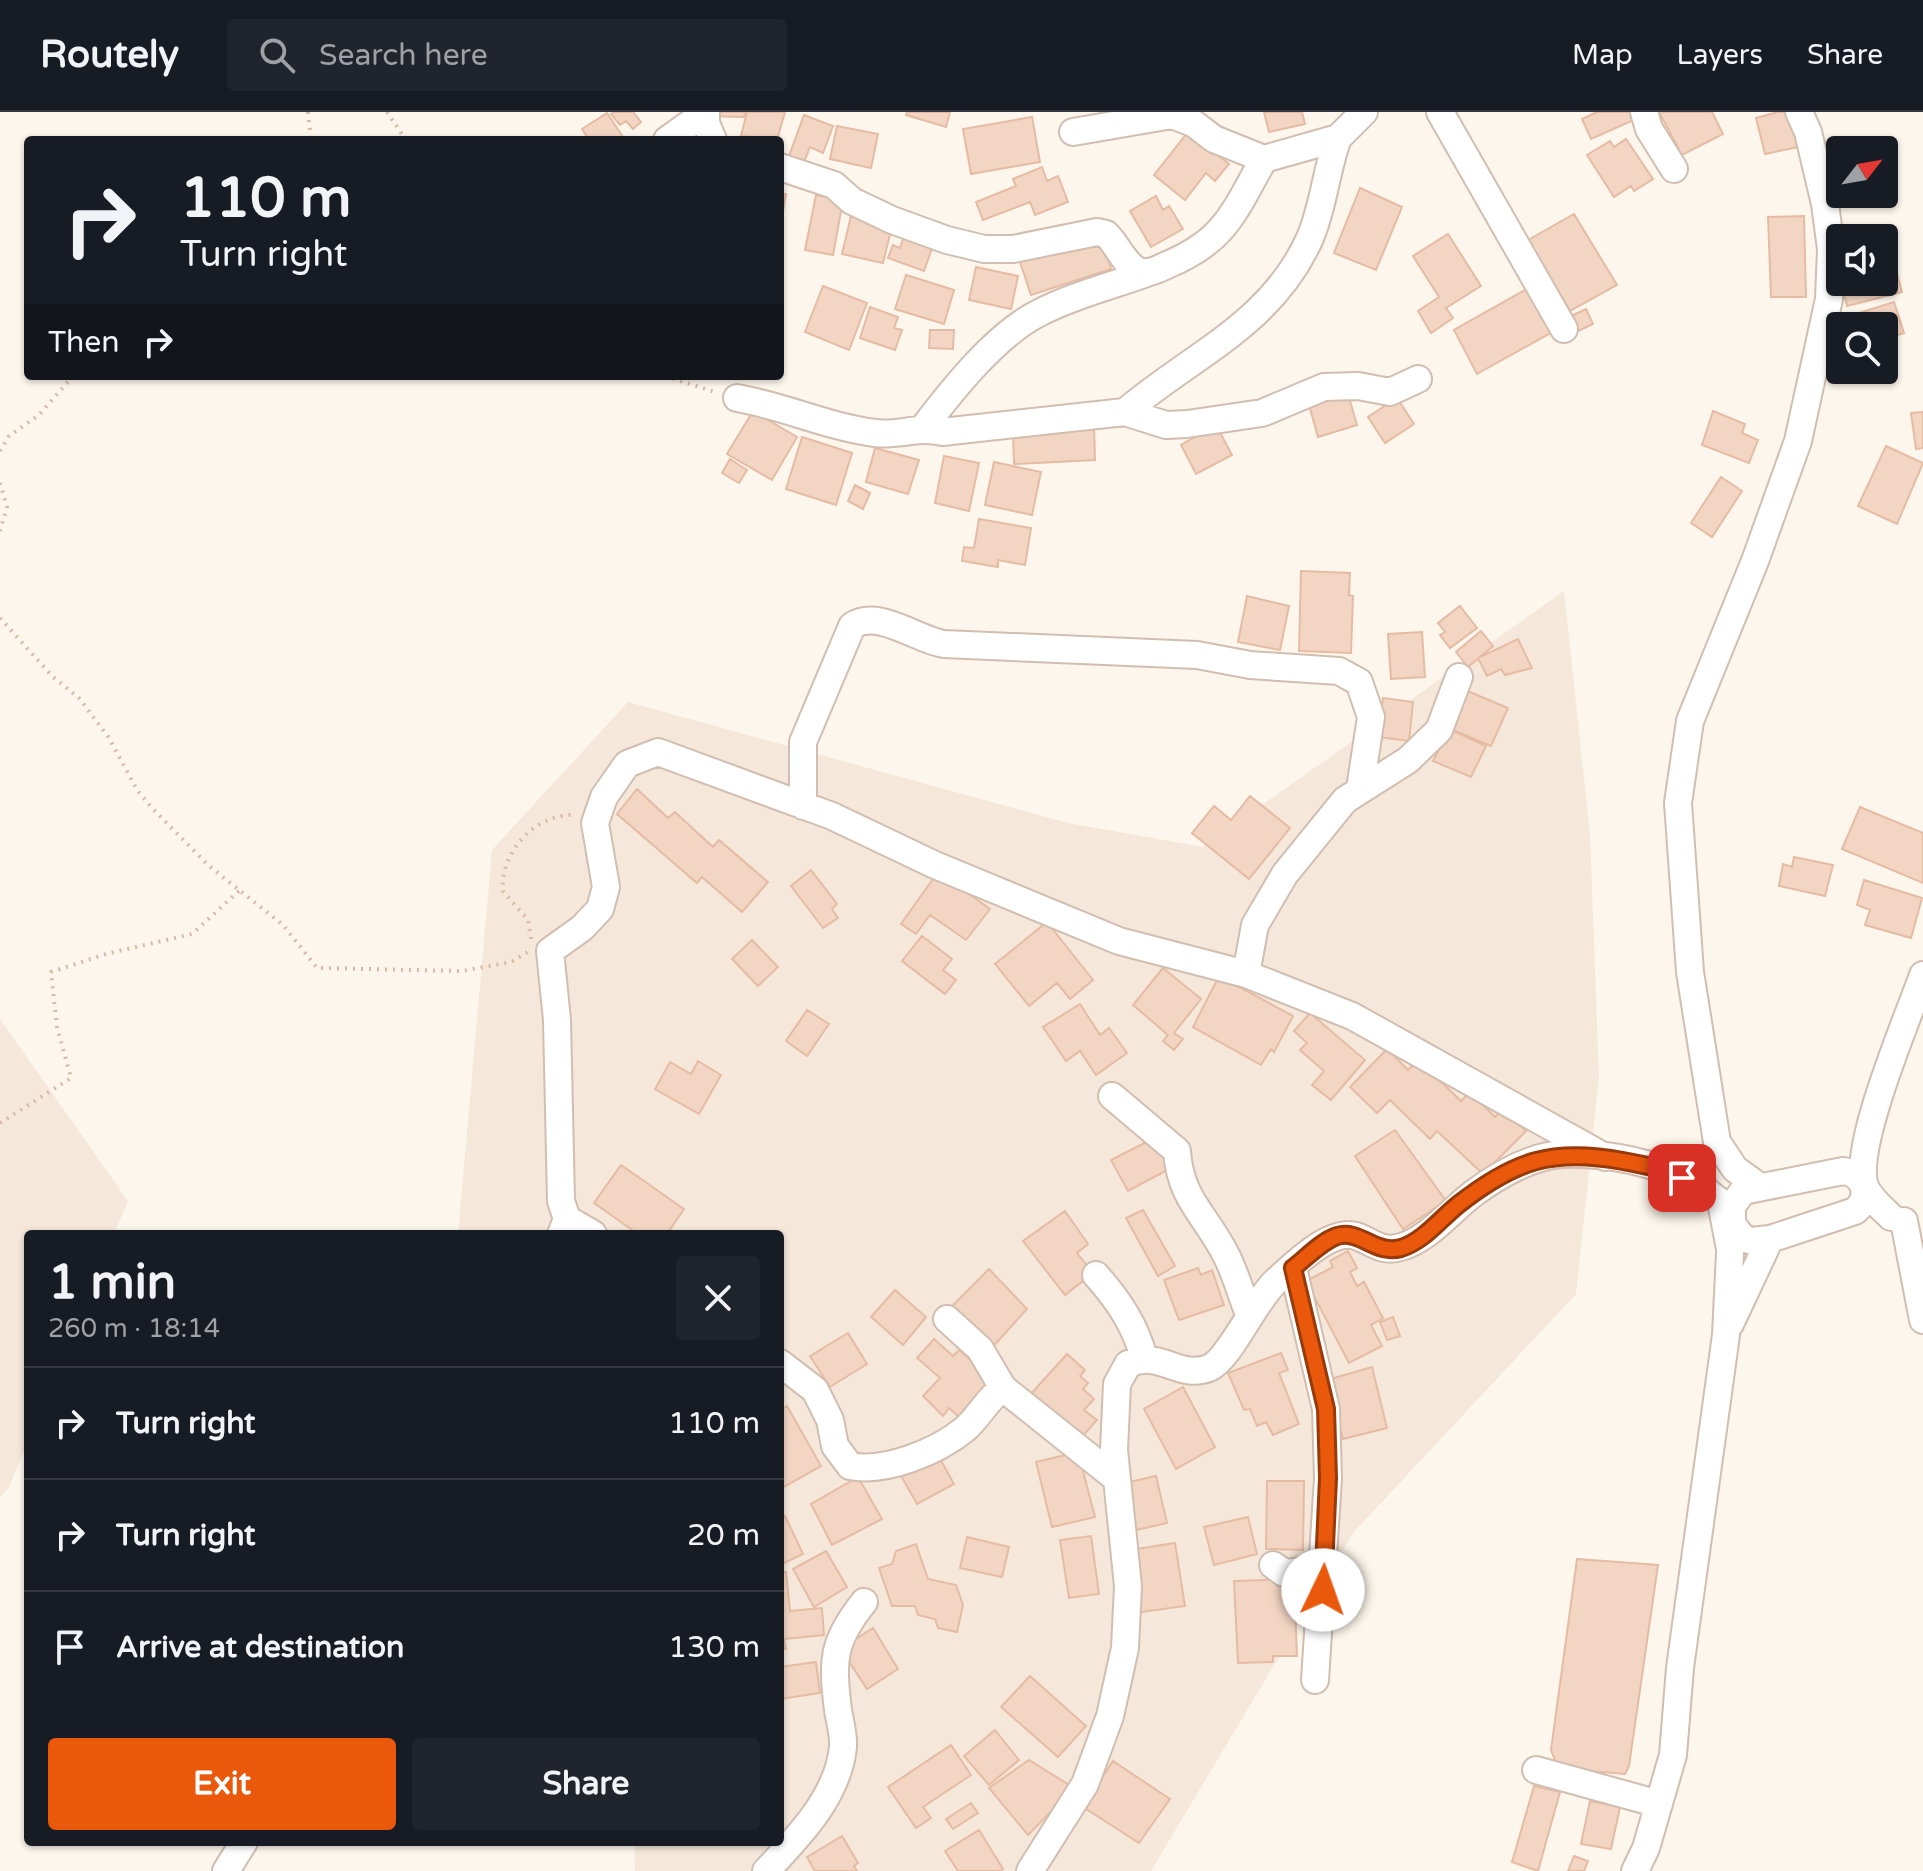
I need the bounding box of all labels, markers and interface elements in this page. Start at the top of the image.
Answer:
search box [227,19,787,91]
text: Routely [40,32,179,78]
icon: search [255,33,299,77]
text: Search here [319,37,488,74]
text: Map [1572,38,1633,72]
text: Layers [1677,38,1763,72]
text: Share [1807,38,1883,72]
north arrow [1826,136,1898,208]
map controls [1826,136,1898,384]
text: 110 m [180,165,351,232]
icon: right [48,168,152,272]
button: sound [1826,224,1898,296]
text: Turn right [180,233,347,276]
button: search [1826,312,1898,384]
icon: right [136,320,180,364]
text: Then [48,324,120,361]
pin [1648,1144,1716,1212]
icon: arrive [1660,1156,1704,1200]
text: 1 min [48,1254,176,1312]
button: close [676,1256,760,1340]
text: 260 m · 18:14 [48,1313,220,1344]
icon: right [48,1401,92,1445]
text: Turn right [116,1405,256,1442]
text: 110 m [668,1405,760,1442]
icon: right [48,1513,92,1557]
text: Turn right [116,1517,256,1554]
text: 20 m [687,1517,760,1554]
position arrow [1281,1548,1365,1632]
icon: arrive [48,1625,92,1669]
text: Arrive at destination [116,1629,404,1666]
text: 130 m [668,1629,760,1666]
button: Exit [48,1738,396,1830]
button: Share [412,1738,760,1830]

